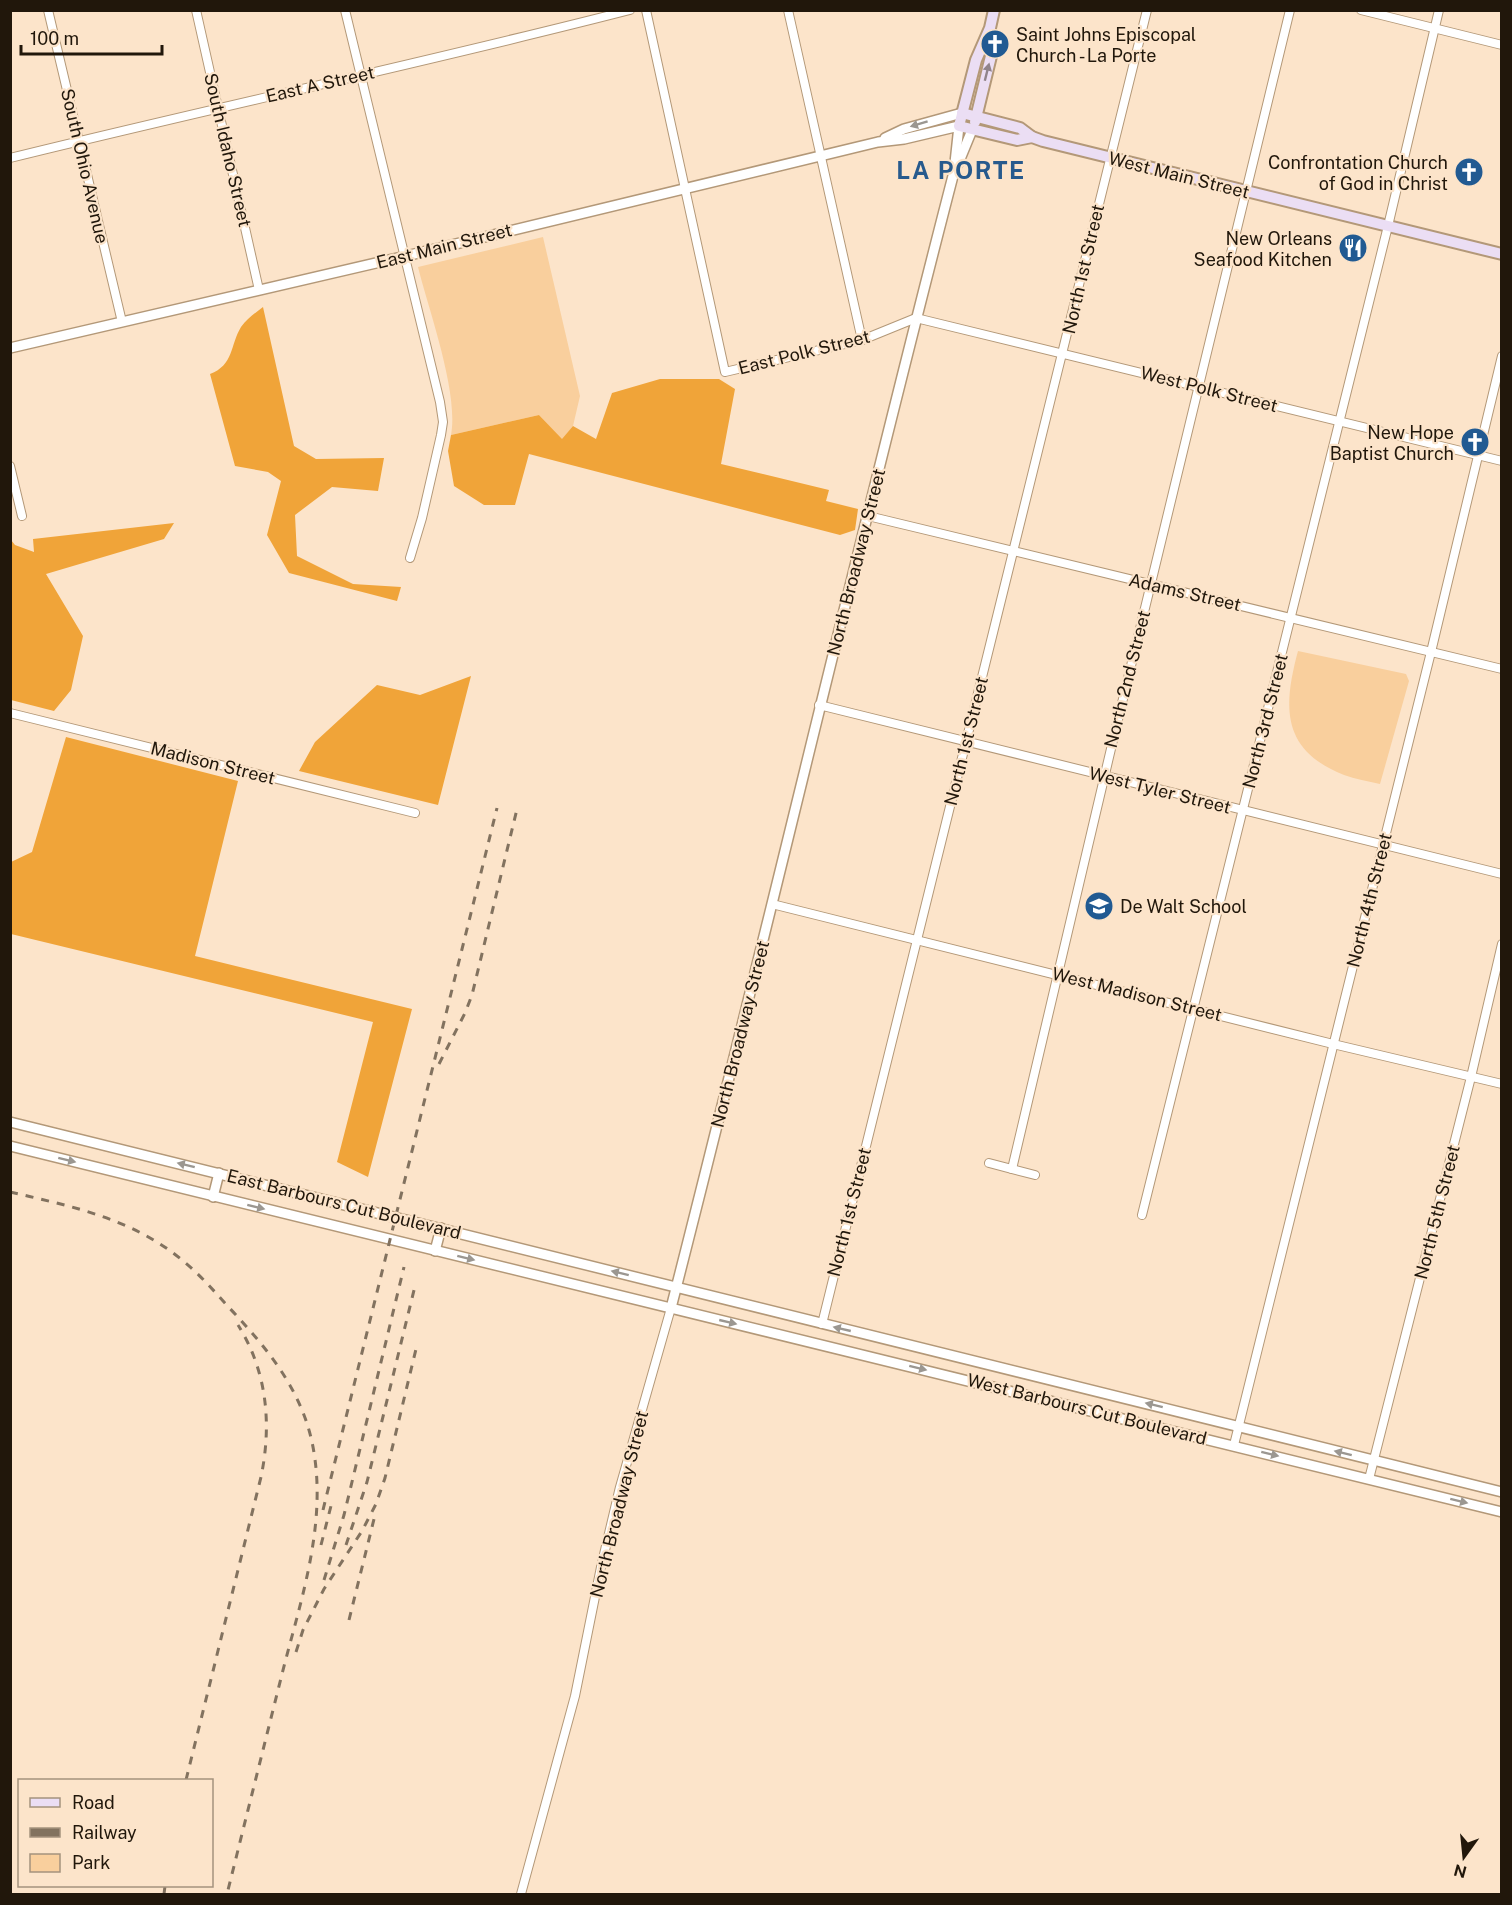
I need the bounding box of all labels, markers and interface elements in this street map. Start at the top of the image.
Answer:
scale bar [21,18,162,56]
place label: Saint Johns Episcopal Church - La Porte [1016,24,1196,66]
text: 100 m [30,28,79,49]
church icon: Saint Johns Episcopal Church - La Porte [979,28,1011,60]
street label: East A Street [264,61,376,107]
one-way arrow [982,63,992,82]
street label: South Idaho Street [200,71,256,229]
street label: South Ohio Avenue [57,86,113,246]
one-way arrow [910,120,928,129]
street label: West Main Street [1106,147,1252,203]
place label: Confrontation Church of God in Christ [1268,152,1448,194]
district label: LA PORTE [896,156,1026,184]
church icon: Confrontation Church of God in Christ [1453,156,1485,188]
street label: North 1st Street [1058,202,1108,336]
street label: East Main Street [374,219,514,273]
place label: New Orleans Seafood Kitchen [1194,228,1332,270]
restaurant icon: New Orleans Seafood Kitchen [1337,232,1369,264]
street label: East Polk Street [736,325,872,379]
street label: West Polk Street [1138,362,1280,416]
place label: New Hope Baptist Church [1330,422,1454,464]
church icon: New Hope Baptist Church [1459,426,1491,458]
street label: North Broadway Street [823,466,889,658]
street label: Adams Street [1127,569,1243,615]
street label: North 2nd Street [1100,608,1154,750]
street label: North 3rd Street [1238,651,1292,791]
street label: North 1st Street [940,674,992,808]
street label: Madison Street [148,737,278,789]
street label: West Tyler Street [1087,762,1233,818]
street label: North 4th Street [1342,831,1396,969]
school or university icon: De Walt School [1083,890,1115,922]
place label: De Walt School [1120,896,1247,917]
street label: North Broadway Street [707,938,773,1130]
street label: West Madison Street [1050,963,1224,1025]
street label: North 5th Street [1410,1143,1464,1281]
street label: North 1st Street [823,1145,875,1279]
one-way arrow [58,1156,76,1166]
one-way arrow [177,1160,195,1170]
street label: East Barbours Cut Boulevard [225,1165,463,1243]
one-way arrow [247,1203,266,1213]
one-way arrow [457,1254,476,1264]
one-way arrow [611,1268,629,1278]
one-way arrow [719,1317,737,1327]
one-way arrow [833,1323,851,1333]
one-way arrow [909,1363,927,1373]
street label: West Barbours Cut Boulevard [965,1369,1209,1449]
one-way arrow [1145,1400,1163,1410]
street label: North Broadway Street [586,1408,652,1600]
one-way arrow [1334,1447,1352,1457]
one-way arrow [1261,1449,1279,1459]
one-way arrow [1450,1497,1469,1507]
legend [18,1779,213,1887]
text: Road [72,1792,115,1813]
text: Railway [72,1822,137,1843]
north arrow [1434,1827,1494,1887]
text: Park [72,1852,110,1873]
text: N [1452,1860,1469,1882]

